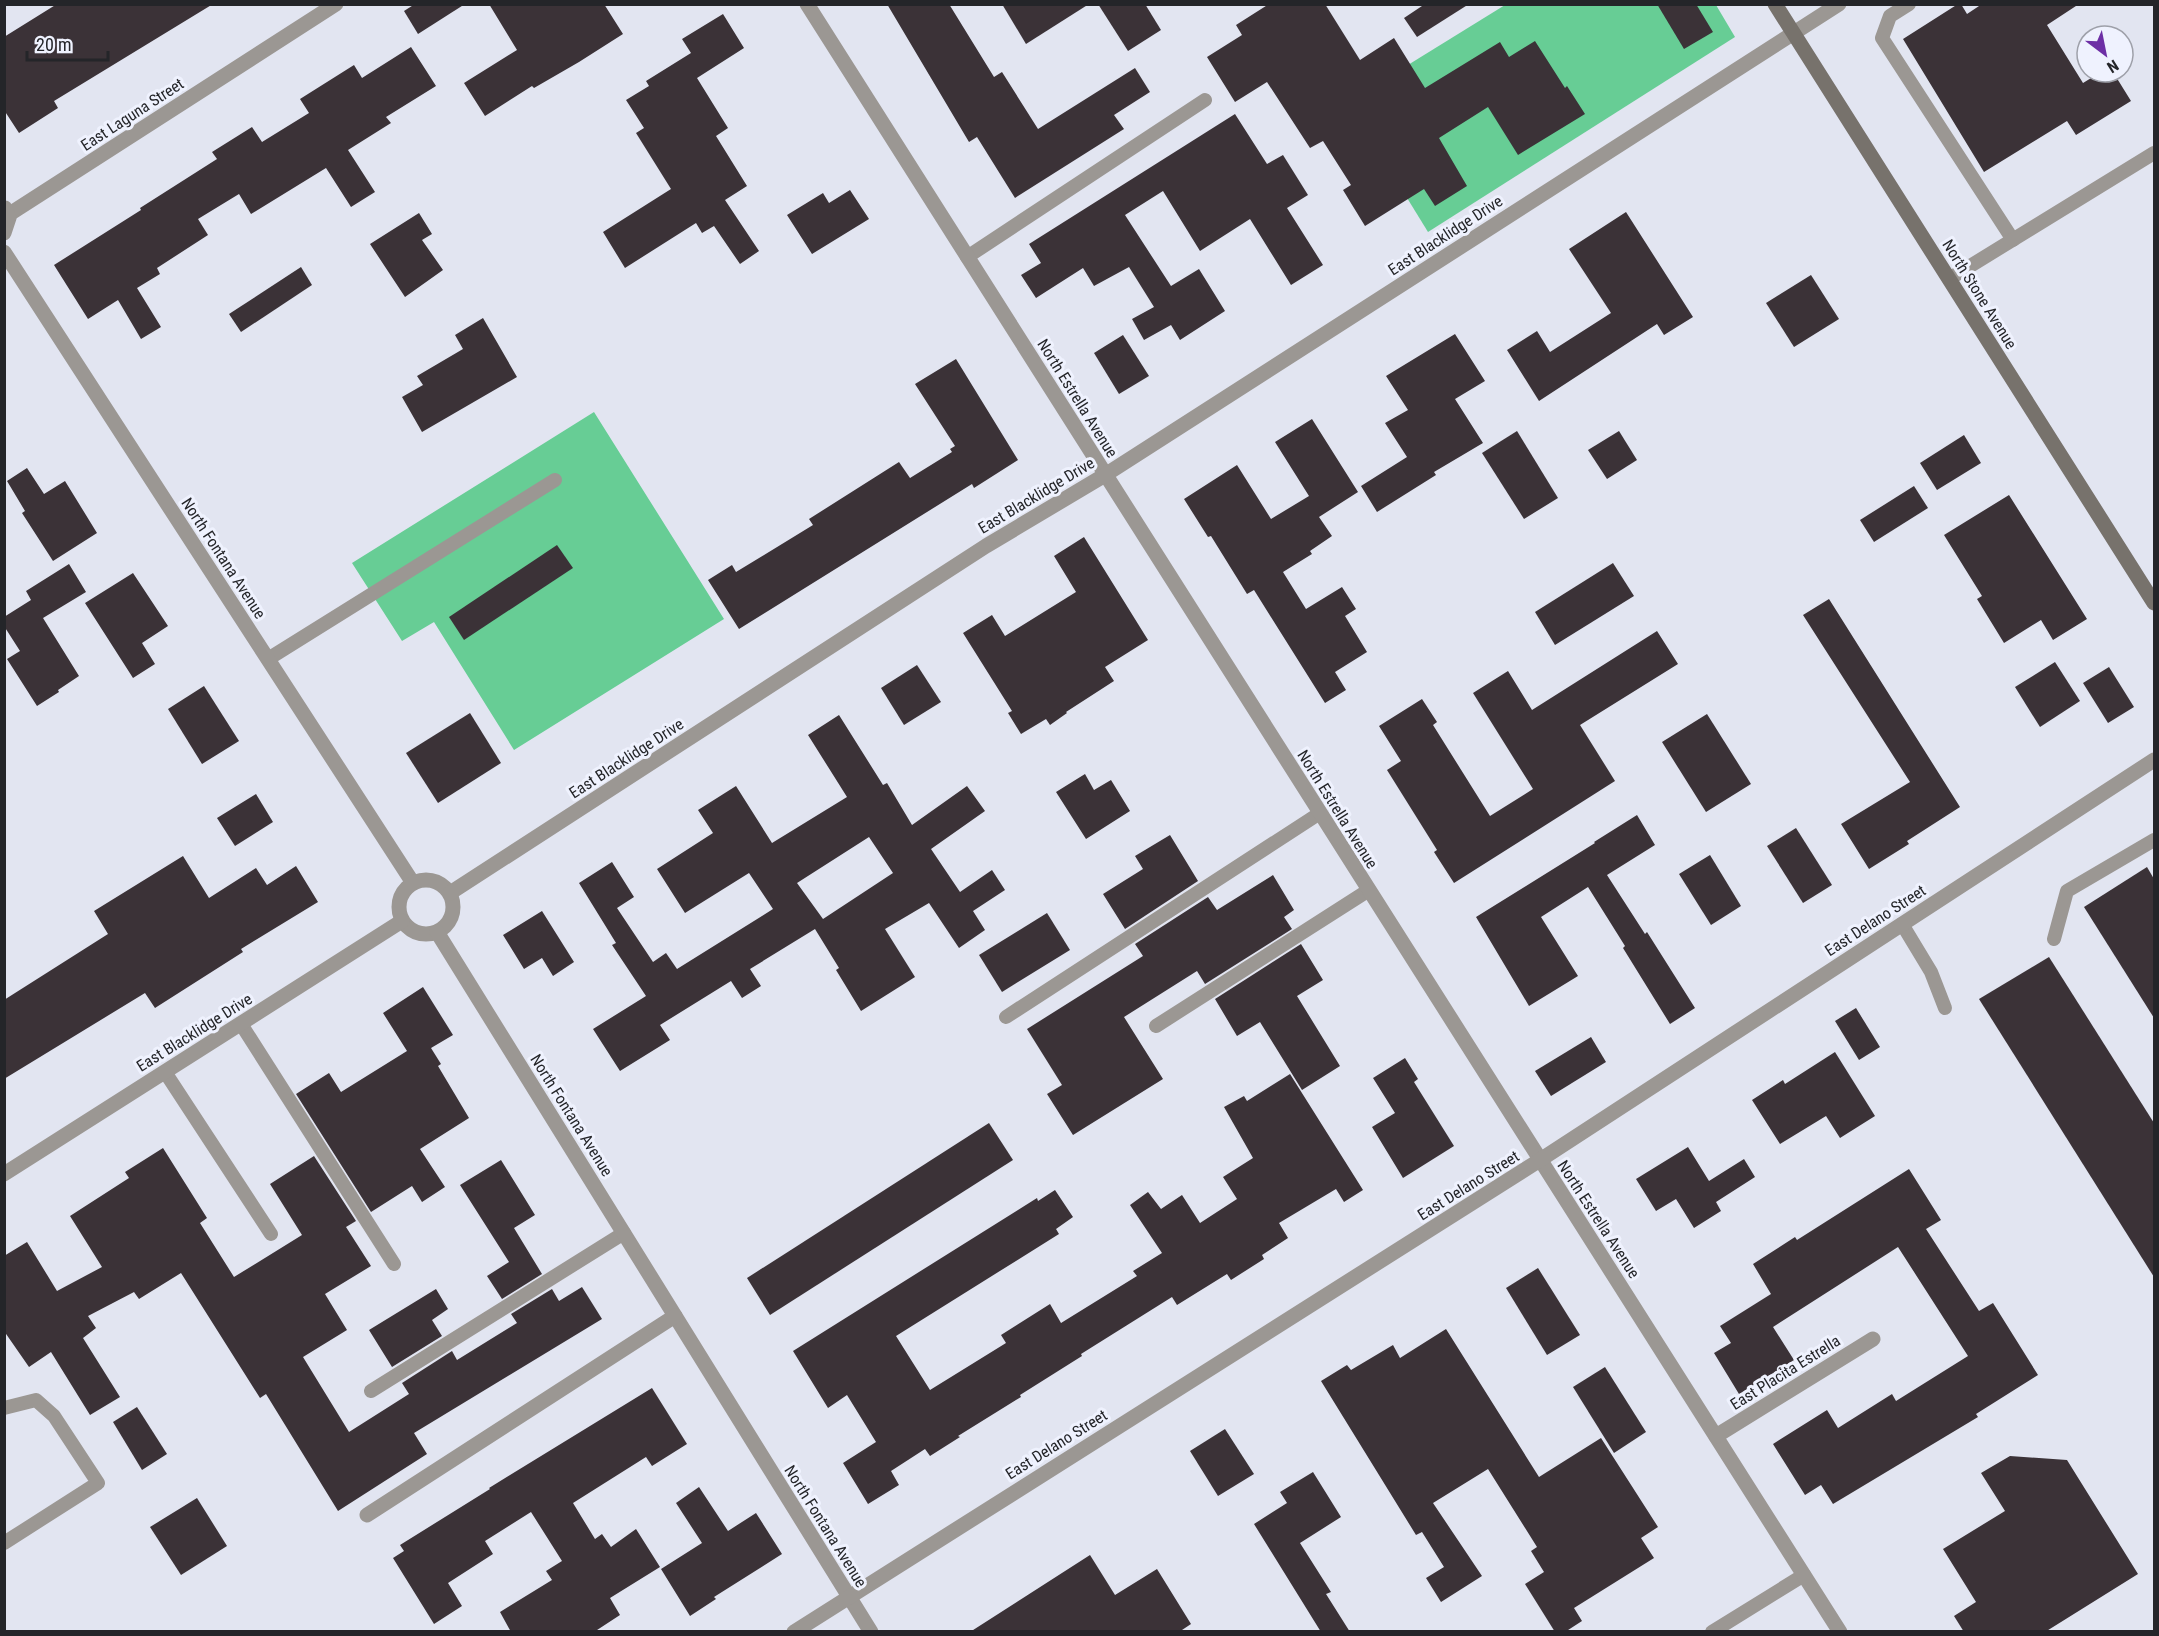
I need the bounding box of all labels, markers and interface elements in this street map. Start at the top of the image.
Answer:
scale bar [27,24,108,62]
north arrow [2075,24,2135,84]
text: 20 m [36,34,71,55]
text: N [2103,56,2122,77]
street label: East Laguna Street [77,74,187,155]
street label: East Blacklidge Drive [1385,191,1506,279]
street label: North Stone Avenue [1938,236,2021,352]
street label: North Estrella Avenue [1033,335,1122,461]
street label: East Blacklidge Drive [975,453,1098,538]
street label: North Fontana Avenue [177,494,270,622]
street label: East Blacklidge Drive [566,714,687,802]
street label: North Estrella Avenue [1293,746,1382,872]
street label: East Delano Street [1821,881,1929,960]
street label: East Blacklidge Drive [133,989,255,1076]
street label: North Fontana Avenue [526,1051,617,1180]
street label: East Delano Street [1414,1146,1523,1224]
street label: North Estrella Avenue [1553,1157,1644,1282]
street label: East Placita Estrella [1727,1331,1844,1414]
street label: East Delano Street [1002,1405,1111,1483]
street label: North Fontana Avenue [780,1462,871,1591]

